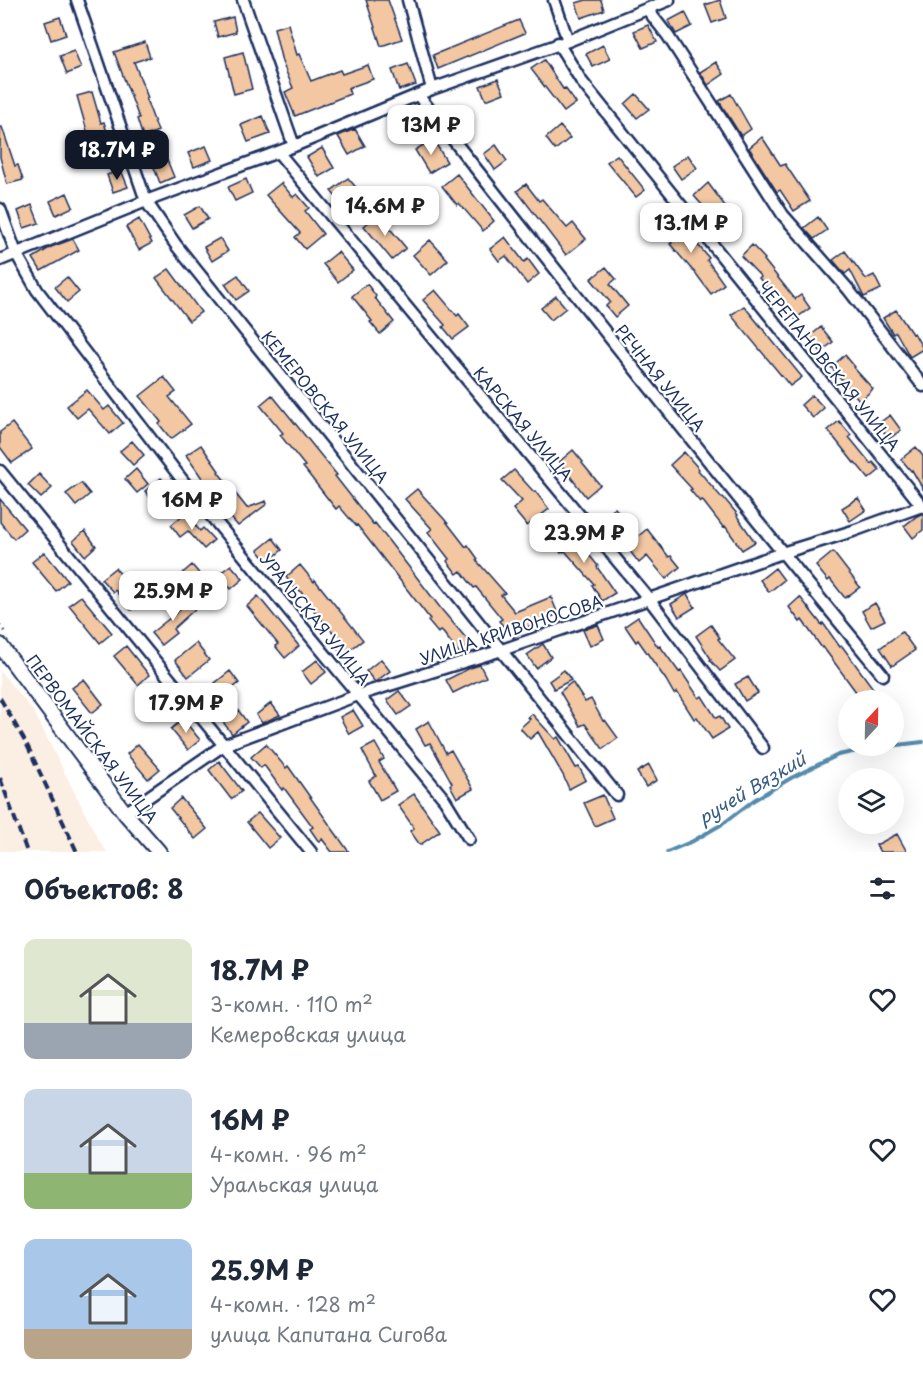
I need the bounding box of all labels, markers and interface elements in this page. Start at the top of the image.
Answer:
pin: 13M ₽ [389,105,473,156]
text: 13M ₽ [401,109,461,139]
pin: 18.7M ₽ [62,130,172,181]
text: 18.7M ₽ [79,134,155,164]
pin: 14.6M ₽ [330,186,440,237]
text: 14.6M ₽ [345,190,425,220]
pin: 13.1M ₽ [636,203,746,254]
text: 13.1M ₽ [654,207,728,237]
street label: ЧЕРЕПАНОВСКАЯ УЛИЦА [753,275,906,456]
street label: РЕЧНАЯ УЛИЦА [610,319,712,436]
street label: КЕМЕРОВСКАЯ УЛИЦА [257,325,395,488]
street label: КАРСКАЯ УЛИЦА [469,361,579,486]
pin: 16M ₽ [150,480,234,531]
text: 16M ₽ [161,484,223,514]
pin: 23.9M ₽ [529,513,639,564]
text: 23.9M ₽ [543,517,625,547]
street label: УРАЛЬСКАЯ УЛИЦА [255,547,377,690]
pin: 25.9M ₽ [118,571,228,622]
text: 25.9M ₽ [133,575,213,605]
street label: УЛИЦА КРИВОНОСОВА [416,588,606,670]
street label: ПЕРВОМАЙСКАЯ УЛИЦА [21,649,164,828]
pin: 17.9M ₽ [131,683,241,734]
text: 17.9M ₽ [149,687,223,717]
north arrow [838,690,904,756]
map controls [838,690,904,834]
water label: ручей Вязкий [692,744,812,830]
button: layers [838,768,904,834]
text: Объектов: 8 [24,869,184,908]
icon: filters [866,872,899,905]
text: 18.7M ₽ [210,950,309,989]
icon: home [72,963,144,1035]
icon: heart [866,983,899,1016]
text: 3-комн. · 110 m² [210,989,373,1019]
text: Кемеровская улица [210,1019,406,1049]
text: 16M ₽ [210,1100,289,1139]
icon: home [72,1113,144,1185]
icon: heart [866,1133,899,1166]
text: 4-комн. · 96 m² [210,1139,367,1169]
text: Уральская улица [210,1169,378,1199]
text: 25.9M ₽ [210,1250,314,1289]
icon: home [72,1263,144,1335]
icon: heart [866,1283,899,1316]
text: 4-комн. · 128 m² [210,1289,376,1319]
text: улица Капитана Сигова [210,1319,447,1349]

